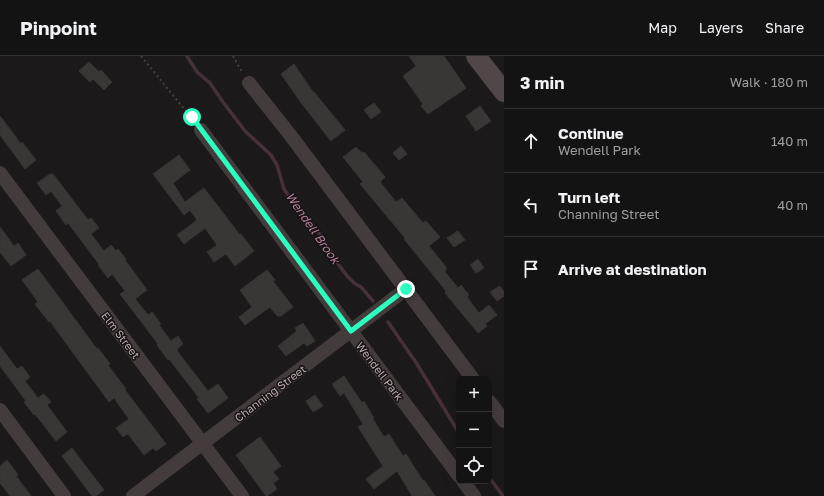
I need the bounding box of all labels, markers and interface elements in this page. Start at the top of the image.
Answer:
text: Pinpoint [20,16,97,39]
text: Map [648,19,677,36]
text: Layers [699,19,743,36]
text: Share [765,19,804,36]
text: 3 min [520,72,564,93]
text: Walk · 180 m [730,74,808,90]
route start [183,108,201,126]
text: Continue [558,124,624,142]
icon: ahead [520,130,542,152]
text: 140 m [771,133,808,149]
text: Wendell Park [558,142,641,158]
text: Turn left [558,188,620,206]
water label: Wendell Brook [283,189,344,268]
icon: left [520,194,542,216]
text: 40 m [777,197,808,213]
text: Channing Street [558,206,659,222]
icon: arrive [520,258,542,280]
text: Arrive at destination [558,260,707,278]
route end [397,280,415,298]
street label: Elm Street [99,309,143,361]
street label: Wendell Park [354,339,406,403]
street label: Channing Street [232,362,308,424]
map controls [456,376,492,484]
button: + [456,376,492,412]
button: − [456,412,492,448]
button: locate [456,448,492,484]

